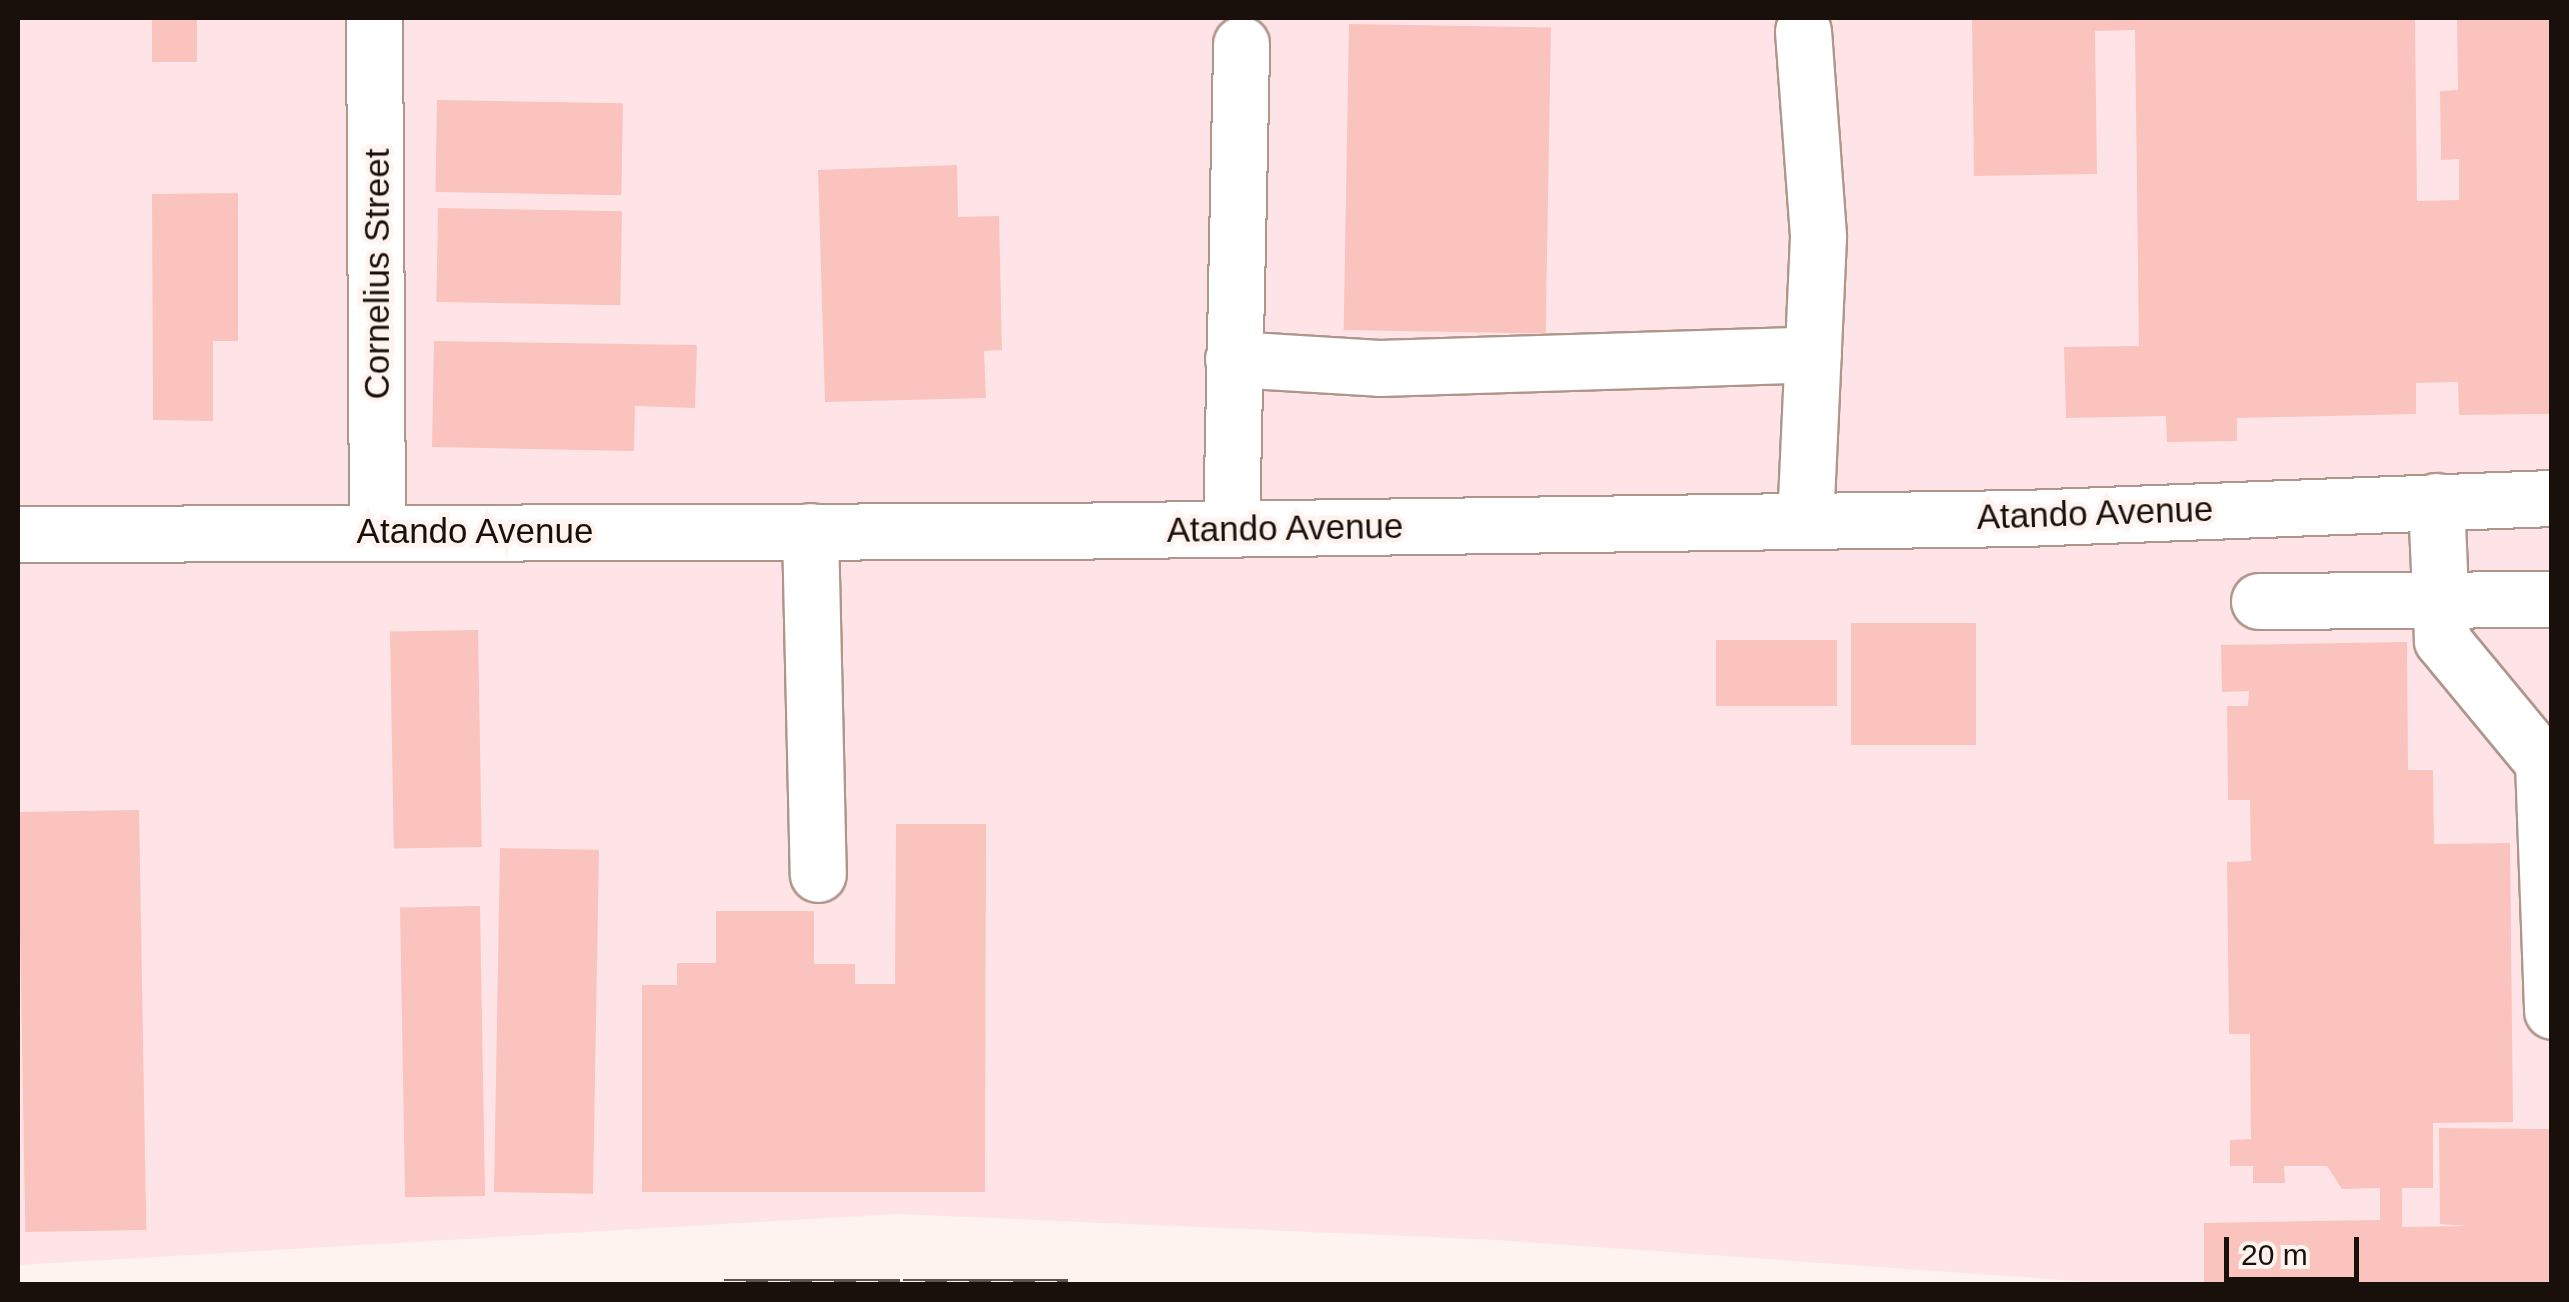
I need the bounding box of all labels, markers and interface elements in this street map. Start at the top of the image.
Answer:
street label: Cornelius Street [356,149,398,399]
street label: Atando Avenue [1975,488,2215,538]
street label: Atando Avenue [1165,505,1405,551]
street label: Atando Avenue [356,510,594,552]
scale bar [2229,1217,2364,1279]
text: 20 m [2241,1238,2308,1271]

